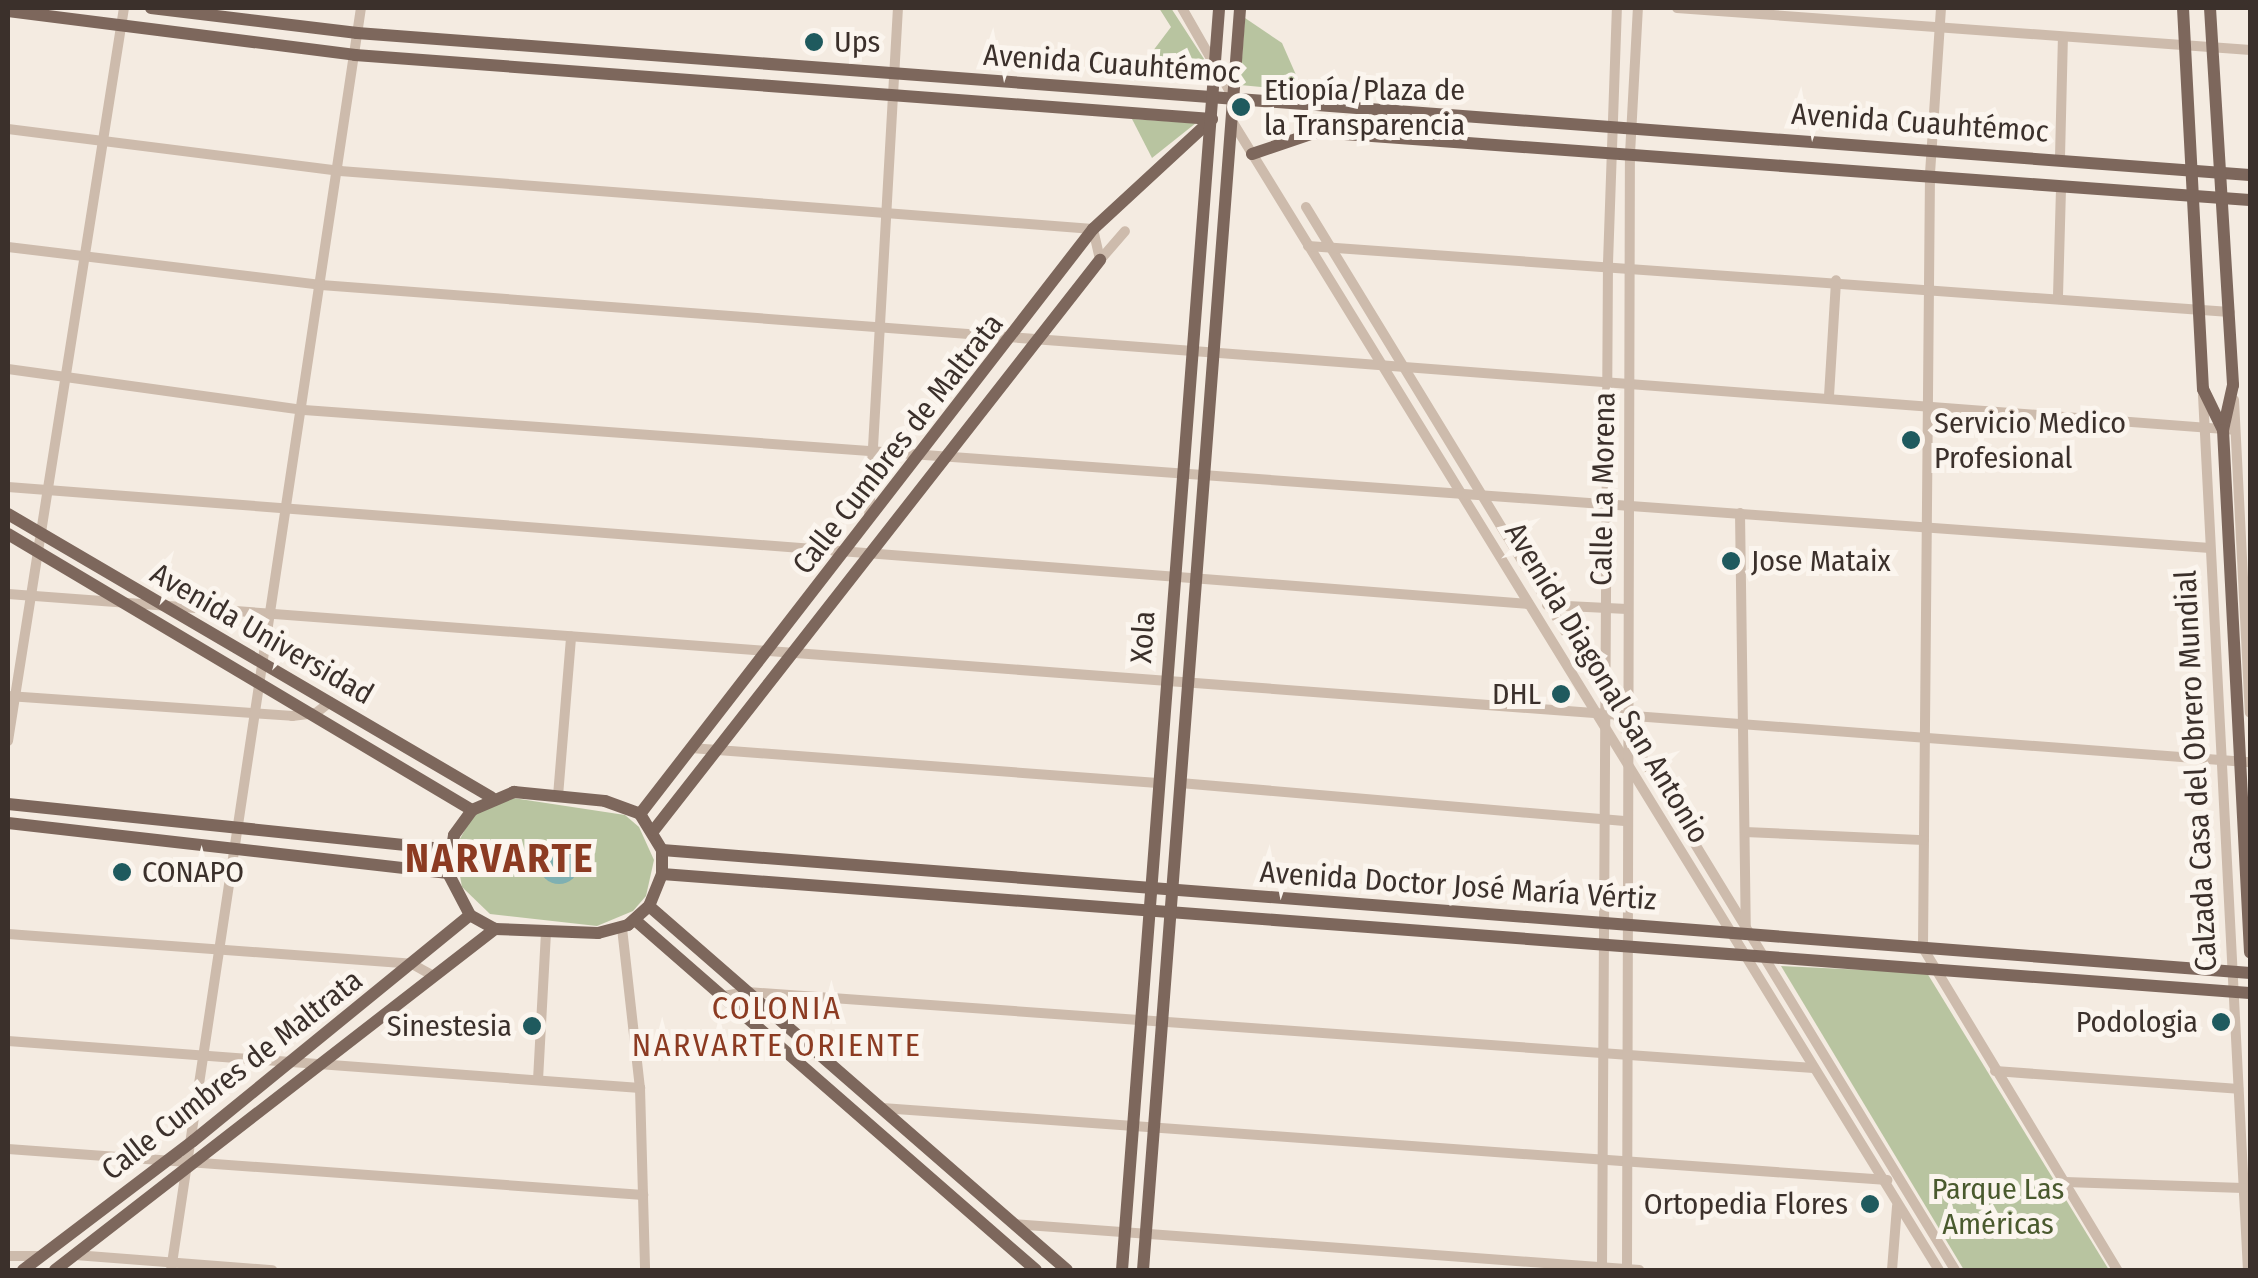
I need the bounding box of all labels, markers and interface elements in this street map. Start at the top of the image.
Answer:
place label: Ups [834,24,880,60]
marker: Ups [803,31,825,53]
street label: Avenida Cuauhtémoc [982,37,1242,91]
place label: Etiopía/Plaza de la Transparencia [1264,72,1465,142]
marker: Etiopía/Plaza de la Transparencia [1228,94,1254,120]
street label: Avenida Cuauhtémoc [1790,96,2050,150]
street label: Calle Cumbres de Maltrata [785,307,1011,581]
street label: Calle La Morena [1583,392,1623,586]
place label: Servicio Medico Profesional [1934,405,2126,476]
marker: Servicio Medico Profesional [1898,427,1924,453]
street label: Avenida Diagonal San Antonio [1497,516,1717,850]
place label: Jose Mataix [1751,543,1891,579]
marker: Jose Mataix [1720,550,1742,572]
street label: Avenida Universidad [144,556,380,712]
street label: Calzada Casa del Obrero Mundial [2168,569,2224,973]
street label: Xola [1123,610,1163,664]
place label: DHL [1492,676,1541,712]
marker: DHL [1550,683,1572,705]
district label: NARVARTE [405,835,595,883]
place label: CONAPO [142,854,244,890]
street label: Avenida Doctor José María Vértiz [1259,854,1657,918]
marker: CONAPO [111,861,133,883]
street label: Calle Cumbres de Maltrata [95,962,369,1188]
district label: COLONIA NARVARTE ORIENTE [632,990,922,1065]
place label: Podologia [2076,1004,2198,1040]
place label: Sinestesia [387,1008,512,1044]
marker: Podologia [2208,1009,2234,1035]
marker: Sinestesia [521,1015,543,1037]
park label: Parque Las Américas [1932,1171,2064,1242]
place label: Ortopedia Flores [1644,1186,1848,1222]
marker: Ortopedia Flores [1857,1191,1883,1217]

